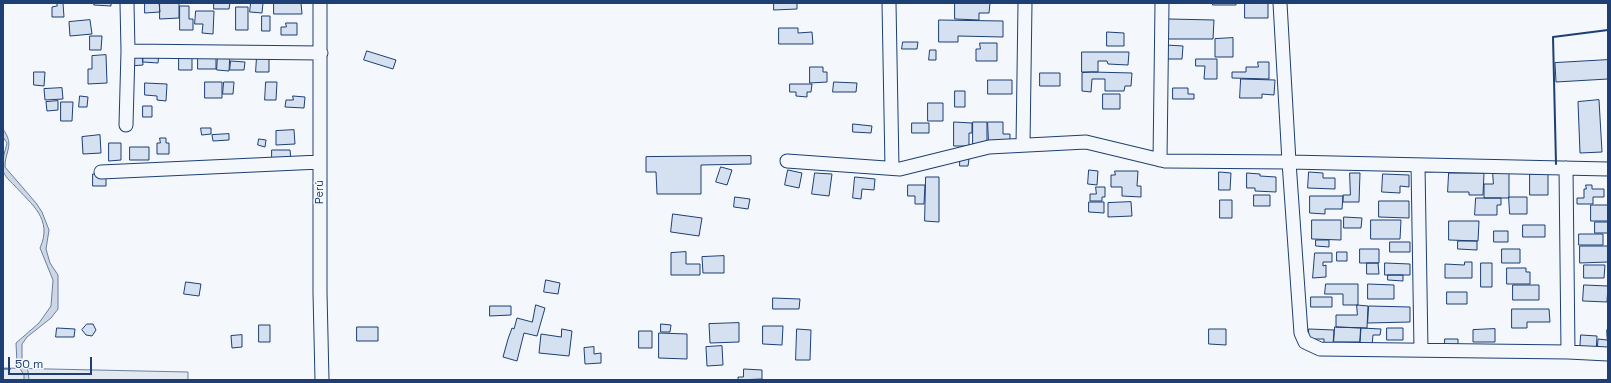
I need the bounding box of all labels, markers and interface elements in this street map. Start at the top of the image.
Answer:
street label: Perú [313,180,327,204]
scale bar [10,349,94,375]
text: 50 m [15,356,43,372]

